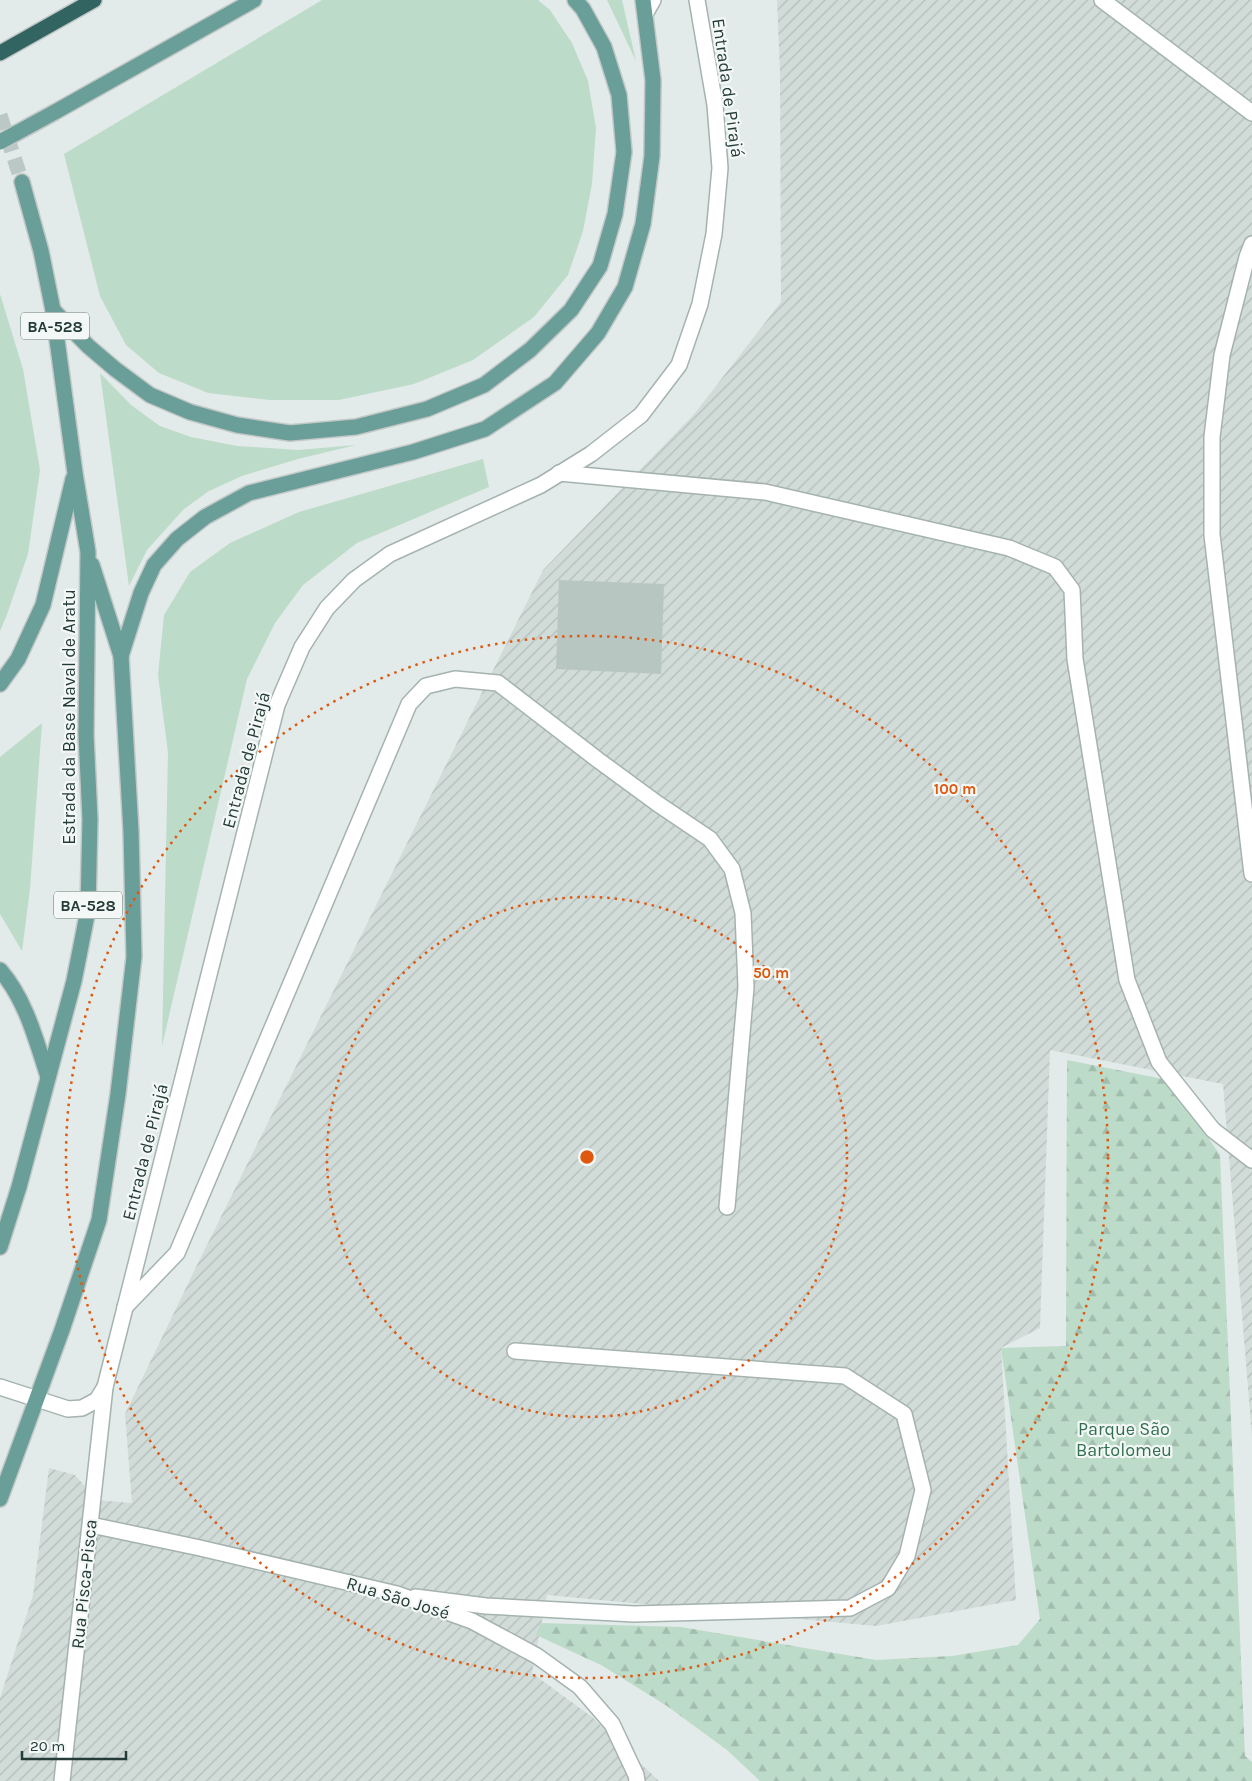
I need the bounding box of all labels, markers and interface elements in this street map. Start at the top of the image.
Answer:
street label: Entrada de Pirajá [707,17,749,159]
road number: BA-528 [21,312,89,340]
street label: Estrada da Base Naval de Aratu [58,589,80,845]
street label: Entrada de Pirajá [217,689,275,831]
text: 100 m [934,780,976,798]
road number: BA-528 [54,892,122,918]
text: 50 m [753,964,789,982]
street label: Entrada de Pirajá [117,1081,173,1223]
centre of rings [578,1148,596,1166]
park label: Parque São Bartolomeu [1076,1418,1172,1461]
street label: Rua Pisca-Pisca [66,1518,102,1650]
street label: Rua São José [344,1572,452,1624]
scale bar [22,1728,126,1760]
text: 20 m [30,1737,65,1755]

